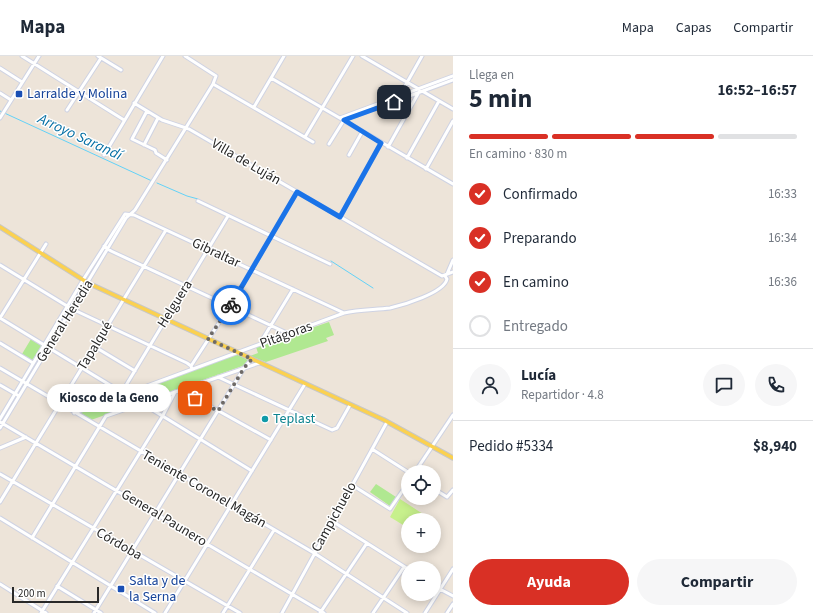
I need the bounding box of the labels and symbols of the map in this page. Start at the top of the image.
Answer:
place label: Larralde y Molina [27,84,127,104]
pin [377,85,411,119]
marker: Larralde y Molina [14,89,24,99]
water label: Arroyo Sarandí [34,108,128,167]
street label: Villa de Luján [207,134,285,190]
street label: Gibraltar [189,233,244,273]
street label: General Heredia [32,276,98,366]
street label: Helguera [153,276,197,332]
courier [211,285,251,325]
street label: Pitágoras [257,316,315,354]
street label: Tapalqué [73,318,118,374]
pin [178,381,212,415]
callout: Kiosco de la Geno [47,384,171,412]
place label: Teplast [273,409,316,429]
marker: Teplast [260,414,270,424]
street label: Teniente Coronel Magán [138,445,270,533]
street label: Campichuelo [306,478,362,556]
street label: General Paunero [117,484,211,552]
street label: Córdoba [92,523,146,565]
place label: Salta y de la Serna [129,571,186,607]
marker: Salta y de la Serna [116,584,126,594]
scale bar [12,585,99,604]

